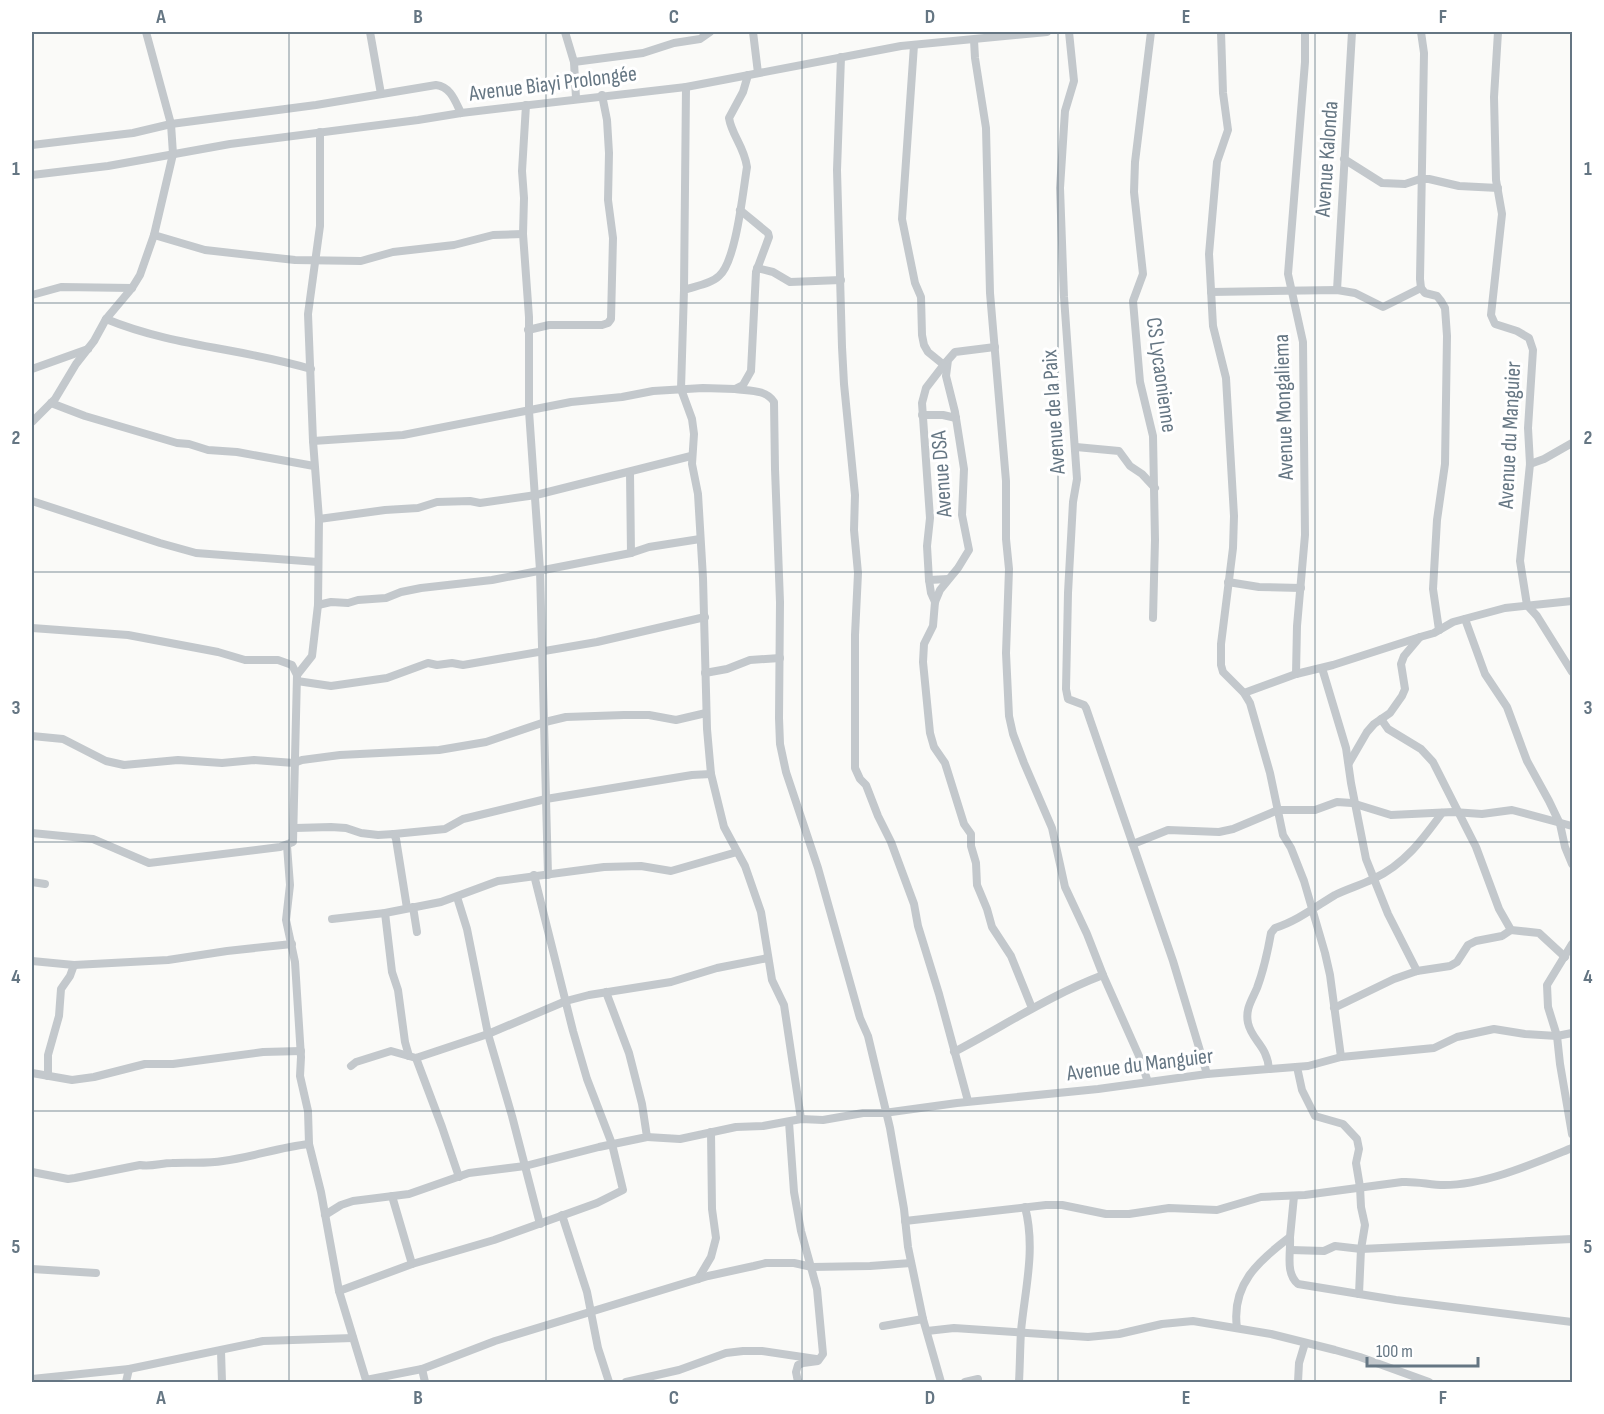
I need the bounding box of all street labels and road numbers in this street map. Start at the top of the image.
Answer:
street label: Avenue Biayi Prolongée [467,60,638,108]
street label: Avenue Kalonda [1309,100,1345,219]
street label: CS Lycaonienne [1140,316,1182,434]
street label: Avenue Mongaliema [1268,334,1300,481]
street label: Avenue de la Paix [1036,348,1072,476]
street label: Avenue du Manguier [1493,361,1527,510]
street label: Avenue DSA [925,429,959,519]
street label: Avenue du Manguier [1064,1043,1215,1087]

